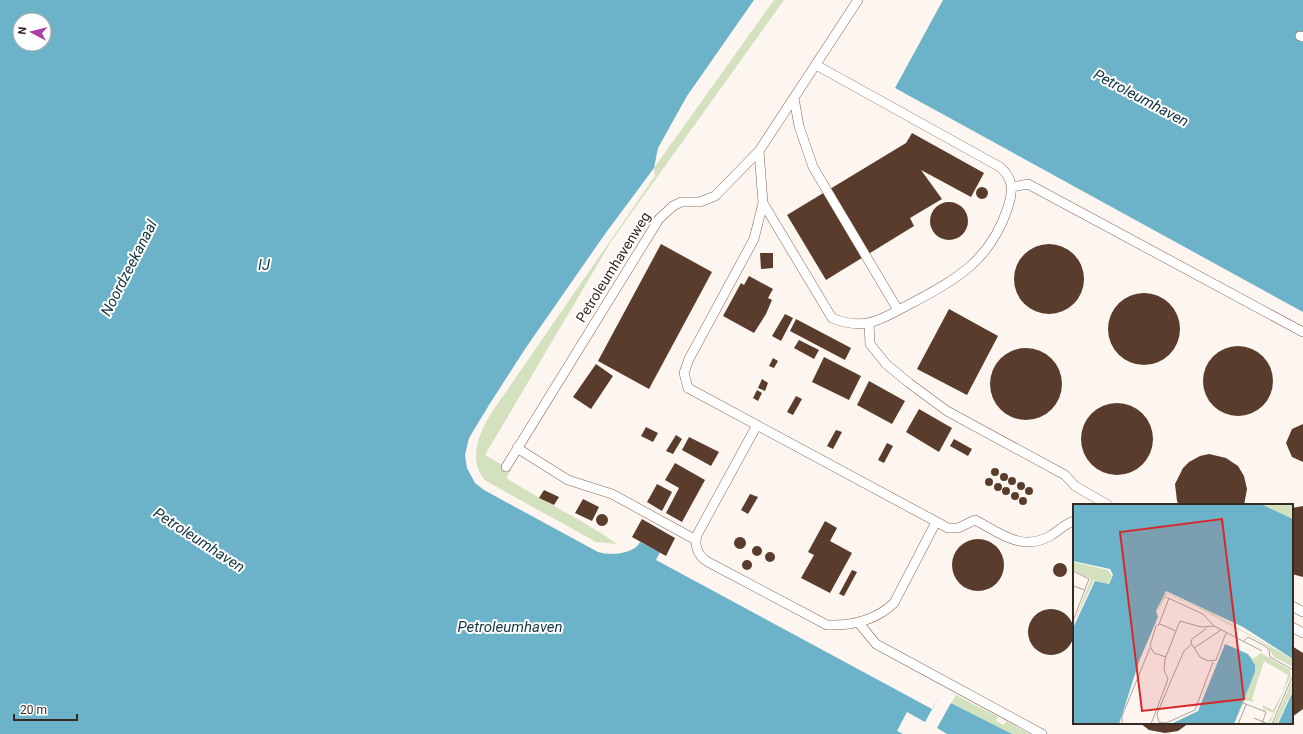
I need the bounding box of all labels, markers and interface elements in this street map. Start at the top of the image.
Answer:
north arrow [12,12,52,52]
text: N [16,26,30,35]
water label: Petroleumhaven [1090,65,1192,131]
street label: Petroleumhavenweg [573,209,653,325]
water label: Noordzeekanaal [97,217,161,319]
water label: IJ [258,256,270,274]
water label: Petroleumhaven [150,504,248,576]
inset map [1073,504,1293,724]
water label: Petroleumhaven [457,618,563,636]
scale bar [14,696,77,722]
text: 20 m [20,703,47,717]

